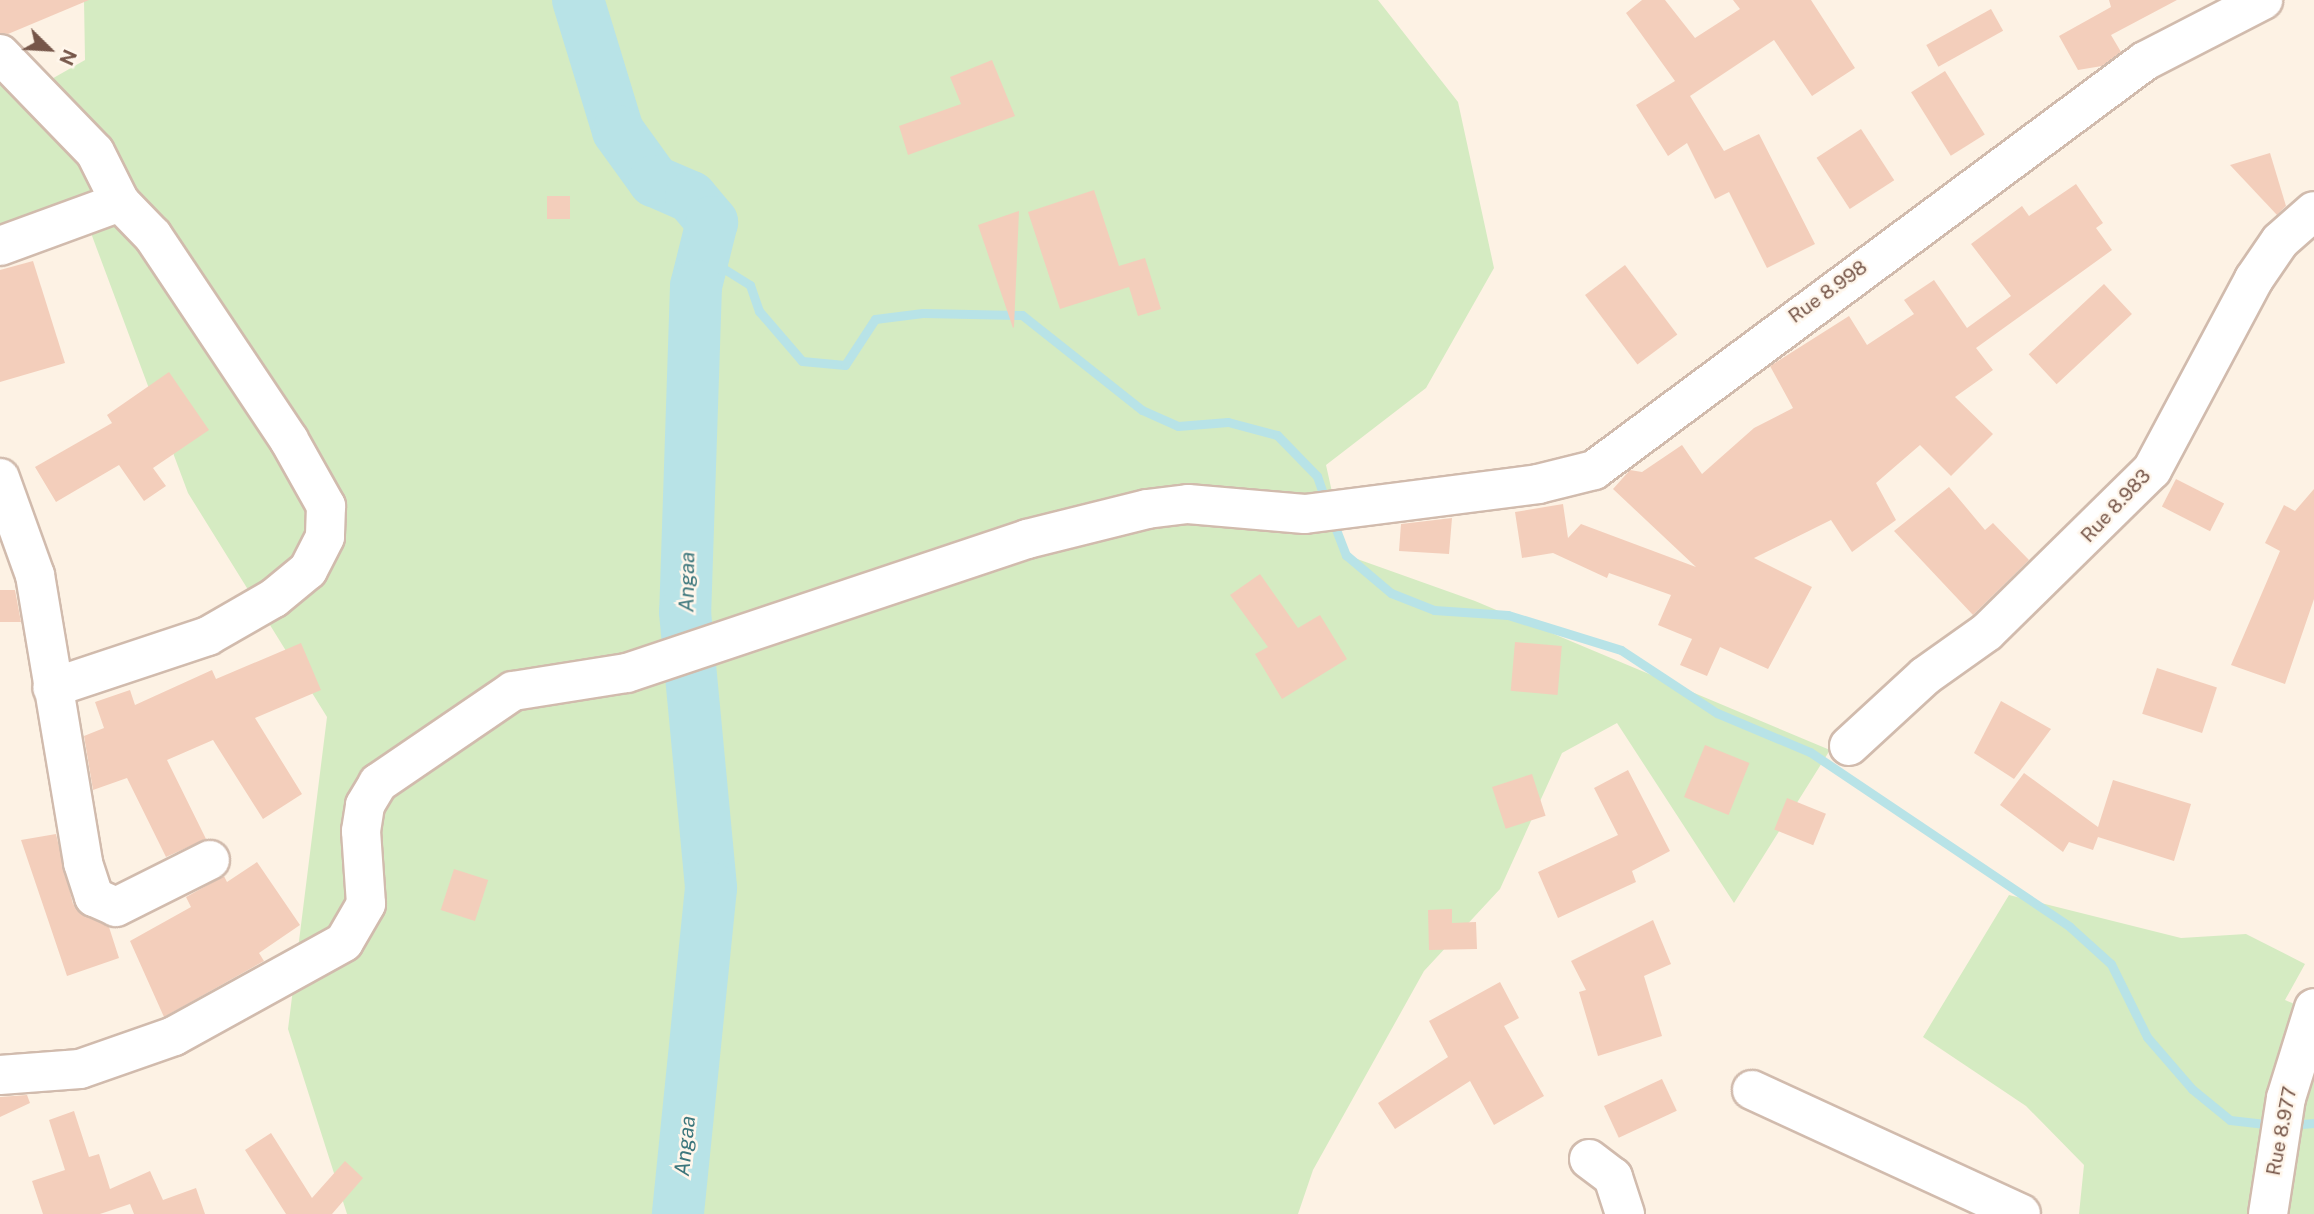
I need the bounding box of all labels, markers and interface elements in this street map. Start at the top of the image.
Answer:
north arrow [14,14,84,84]
text: N [55,46,81,69]
street label: Rue 8.998 [1784,256,1872,328]
street label: Rue 8.983 [2076,465,2156,547]
water label: Angaa [674,552,700,612]
street label: Rue 8.977 [2262,1085,2302,1177]
water label: Angaa [669,1115,701,1177]

